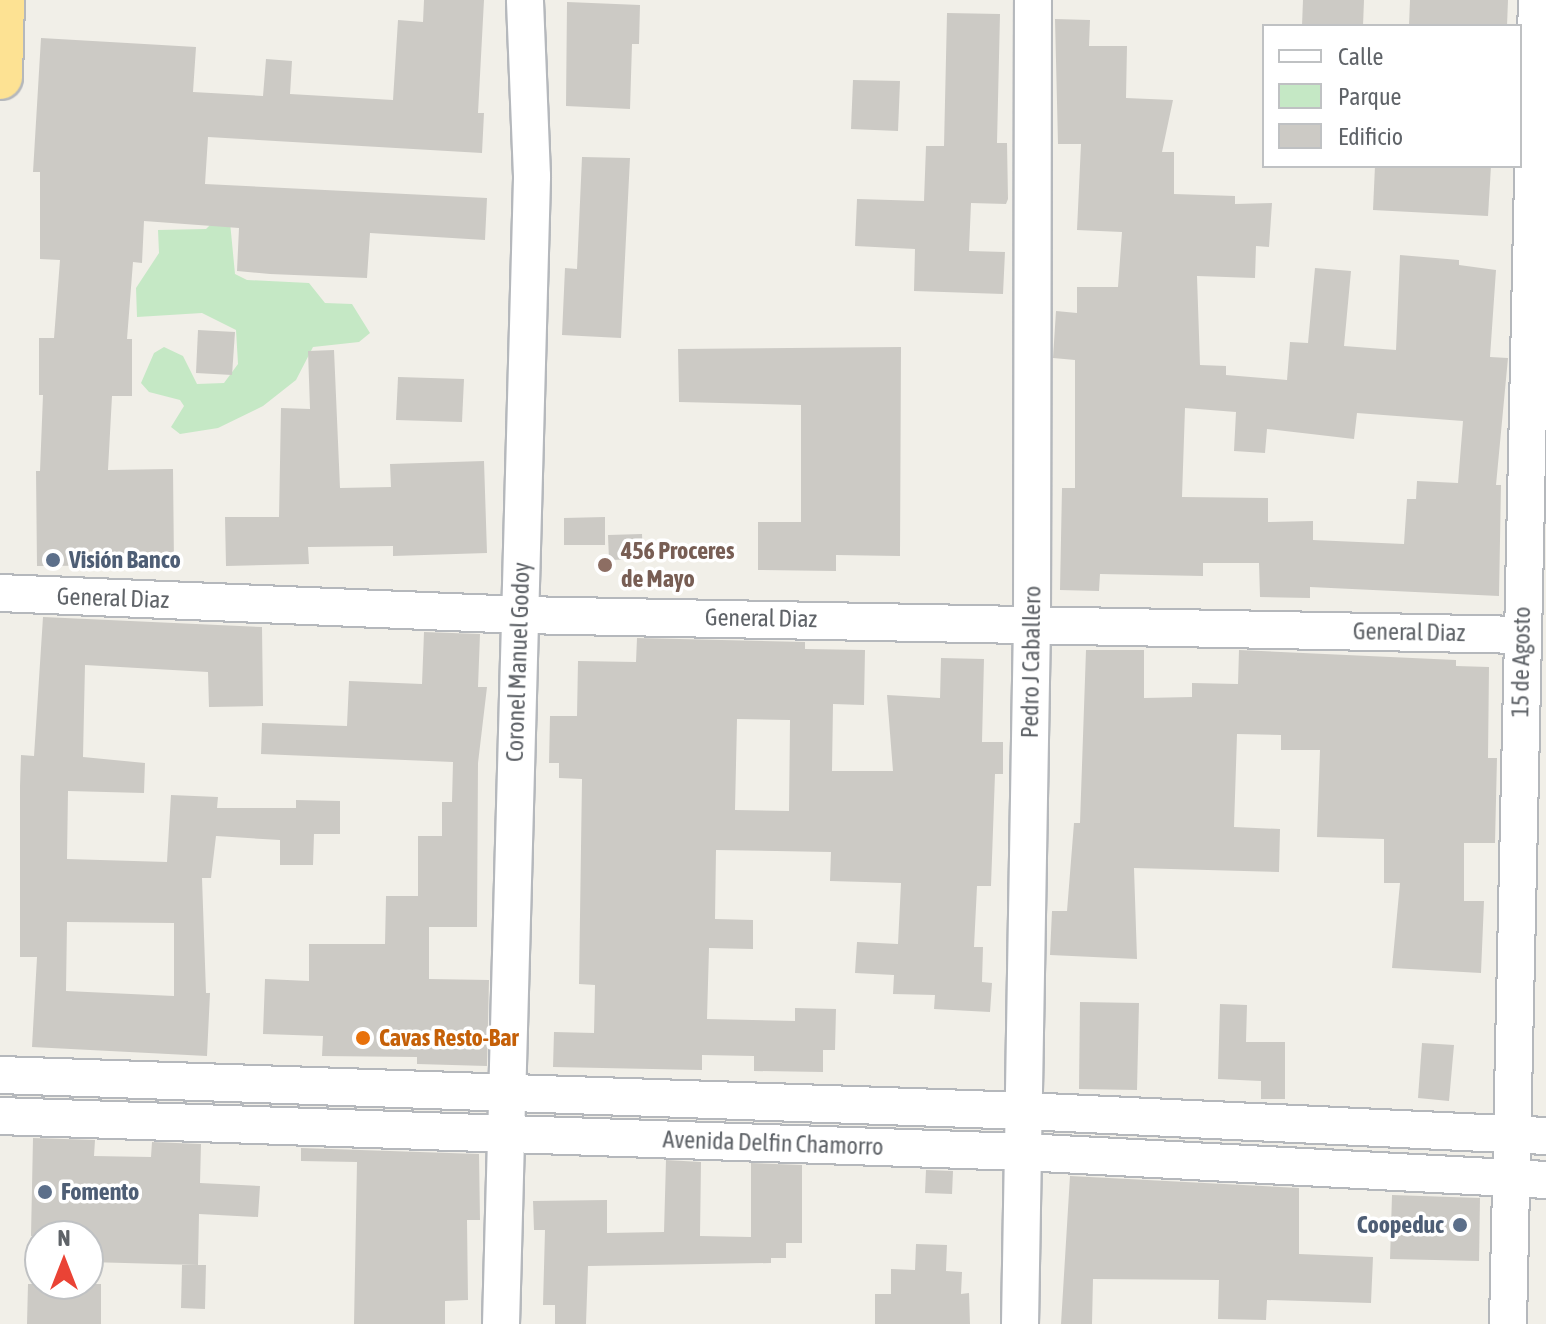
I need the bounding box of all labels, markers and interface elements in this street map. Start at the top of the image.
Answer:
legend [1262,24,1522,168]
text: Calle [1338,43,1383,70]
text: Parque [1338,83,1401,110]
text: Edificio [1338,123,1403,150]
place label: 456 Proceres de Mayo [621,537,734,593]
place label: Visión Banco [69,546,181,574]
marker: Visión Banco [44,551,62,569]
marker: 456 Proceres de Mayo [596,556,614,574]
street label: Coronel Manuel Godoy [500,562,536,762]
street label: General Diaz [56,582,170,614]
street label: Pedro J Caballero [1015,586,1047,738]
street label: General Diaz [705,603,817,633]
street label: 15 de Agosto [1506,606,1536,718]
street label: General Diaz [1353,617,1465,647]
place label: Cavas Resto-Bar [379,1024,518,1052]
marker: Cavas Resto-Bar [354,1029,372,1047]
street label: Avenida Delfin Chamorro [662,1125,884,1161]
place label: Fomento [61,1178,139,1206]
marker: Fomento [36,1183,54,1201]
place label: Coopeduc [1357,1211,1444,1239]
marker: Coopeduc [1451,1216,1469,1234]
north arrow [24,1220,104,1300]
text: N [58,1225,70,1251]

